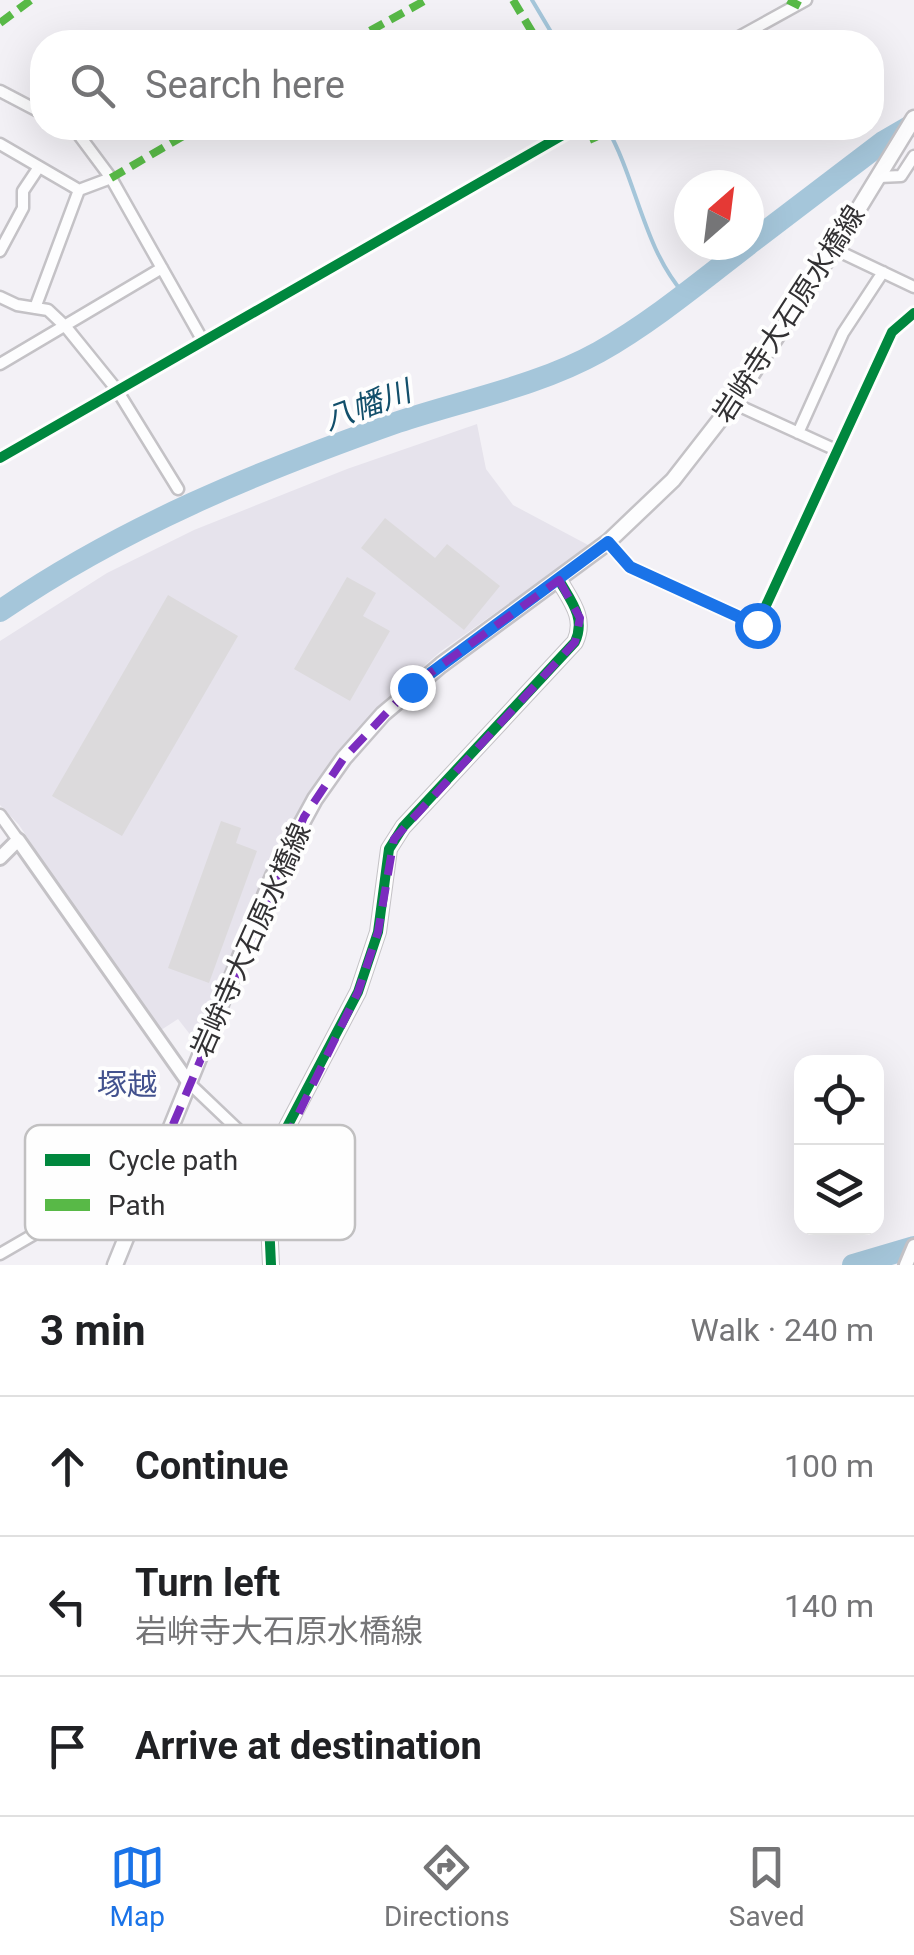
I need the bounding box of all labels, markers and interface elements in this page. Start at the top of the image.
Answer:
search box [30,30,884,140]
icon: search [65,58,120,113]
text: Search here [145,63,345,107]
north arrow [674,170,764,260]
street label: 岩峅寺大石原水橋線 [707,199,871,429]
water label: 八幡川 [319,372,418,437]
route start [735,603,781,649]
route end [390,665,436,711]
street label: 岩峅寺大石原水橋線 [185,818,317,1062]
map controls [794,1055,884,1235]
button: locate [794,1055,884,1145]
district label: 塚越 [97,1067,157,1102]
legend [25,1125,355,1240]
text: Cycle path [108,1144,238,1177]
button: layers [794,1145,884,1235]
text: Path [108,1189,165,1222]
text: 3 min [40,1306,146,1355]
text: Walk · 240 m [691,1311,874,1349]
icon: ahead [40,1439,95,1494]
text: Continue [135,1444,289,1488]
text: 100 m [784,1447,874,1485]
text: Turn left [135,1561,280,1605]
icon: left [40,1579,95,1634]
text: 140 m [784,1587,874,1625]
text: 岩峅寺大石原水橋線 [135,1612,423,1650]
icon: arrive [40,1719,95,1774]
text: Arrive at destination [135,1724,482,1768]
tab: Map [110,1840,165,1933]
tab: Directions [384,1840,510,1933]
tab: Saved [729,1840,804,1933]

